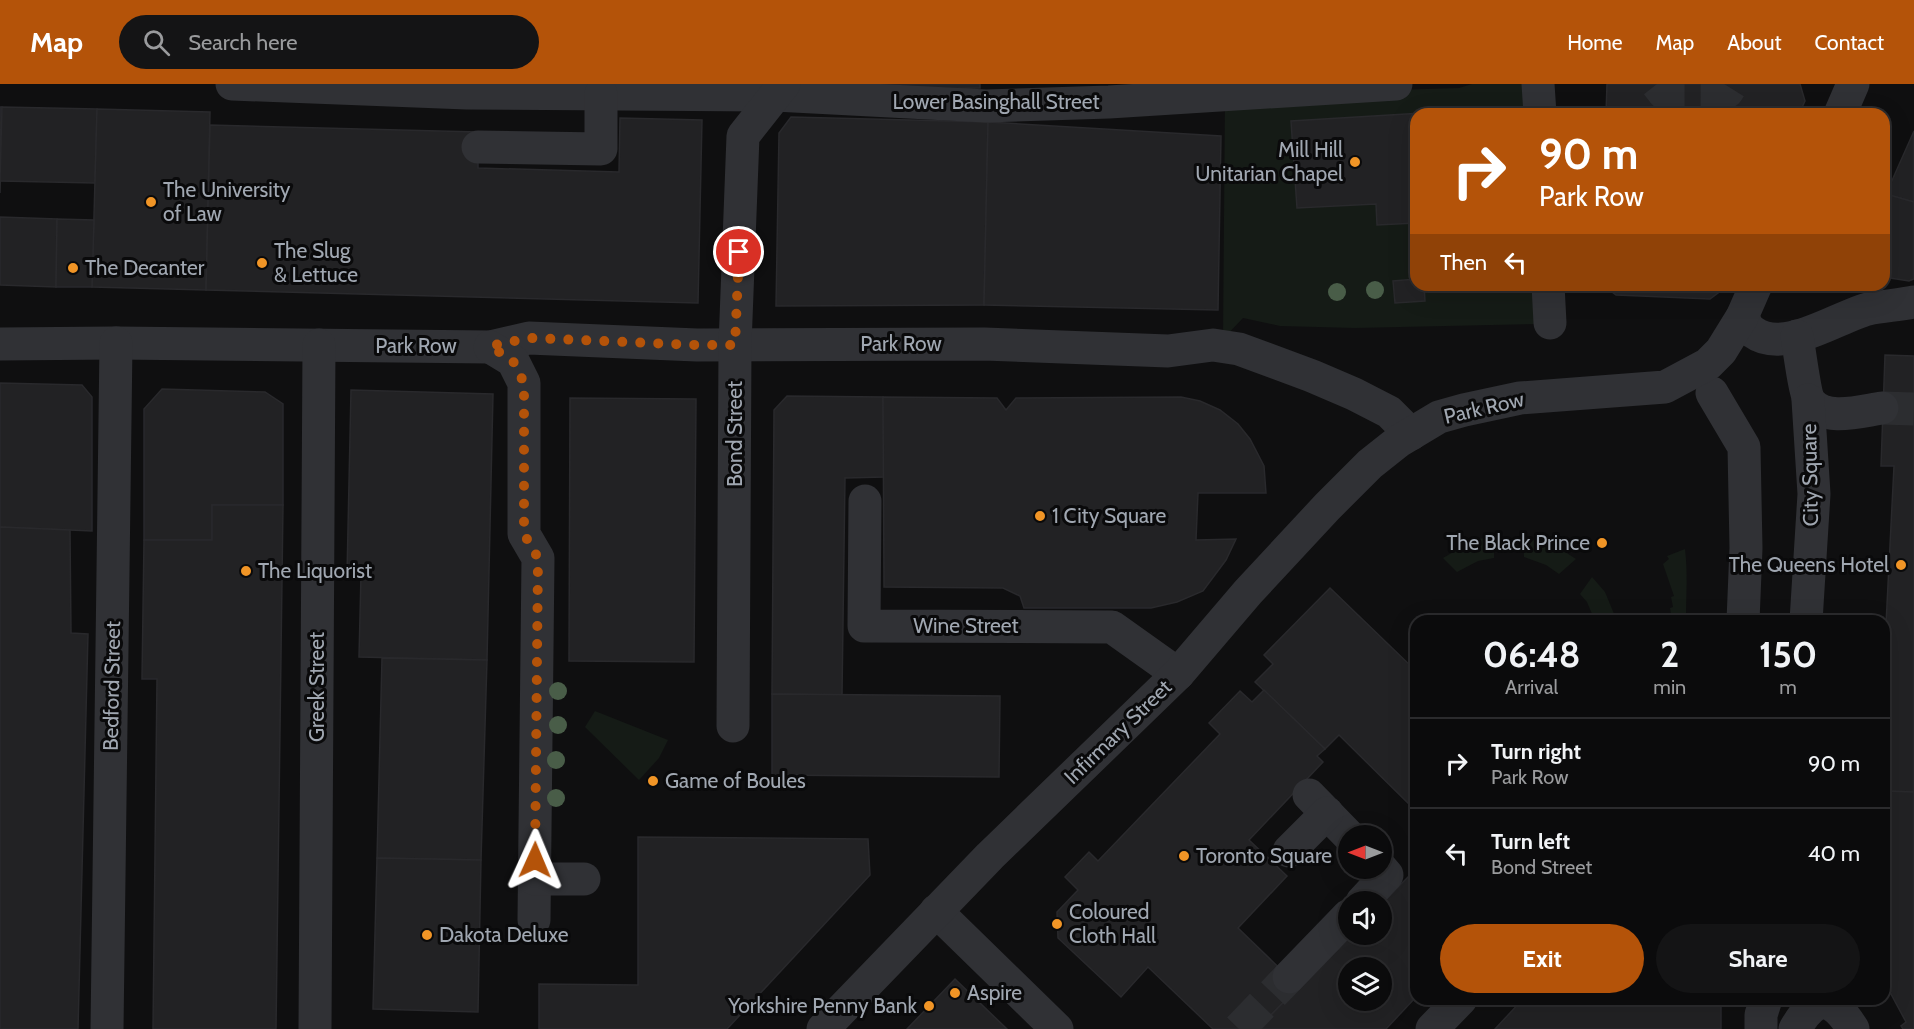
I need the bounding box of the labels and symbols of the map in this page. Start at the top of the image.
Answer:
street label: Lower Basinghall Street [892,89,1100,114]
place label: Mill Hill Unitarian Chapel [1195,137,1343,186]
marker: Mill Hill Unitarian Chapel [1348,155,1362,169]
place label: The University of Law [163,177,291,226]
marker: The University of Law [144,195,158,209]
pin [713,226,764,277]
place label: The Slug & Lettuce [274,238,358,287]
place label: The Decanter [85,255,205,280]
marker: The Slug & Lettuce [255,256,269,270]
marker: The Decanter [66,261,80,275]
street label: Park Row [860,331,942,356]
street label: Park Row [375,333,457,358]
street label: Bond Street [722,381,747,487]
street label: Park Row [1441,386,1526,429]
street label: City Square [1796,423,1823,527]
place label: 1 City Square [1052,503,1166,528]
marker: 1 City Square [1033,509,1047,523]
place label: The Black Prince [1446,530,1590,555]
marker: The Black Prince [1595,536,1609,550]
place label: The Queens Hotel [1729,552,1889,577]
place label: The Liquorist [258,558,372,583]
marker: The Queens Hotel [1894,558,1908,572]
marker: The Liquorist [239,564,253,578]
street label: Wine Street [913,613,1019,638]
street label: Bedford Street [98,621,125,751]
street label: Greek Street [304,632,329,742]
street label: Infirmary Street [1059,674,1176,789]
place label: Game of Boules [665,768,806,793]
marker: Game of Boules [646,774,660,788]
north arrow [1338,825,1392,879]
position arrow [503,828,567,892]
place label: Toronto Square [1196,843,1332,868]
marker: Toronto Square [1177,849,1191,863]
place label: Coloured Cloth Hall [1069,899,1156,948]
marker: Coloured Cloth Hall [1050,917,1064,931]
place label: Dakota Deluxe [439,922,569,947]
marker: Dakota Deluxe [420,928,434,942]
place label: Aspire [967,980,1022,1005]
marker: Aspire [948,986,962,1000]
place label: Yorkshire Penny Bank [727,993,918,1018]
marker: Yorkshire Penny Bank [922,999,936,1013]

